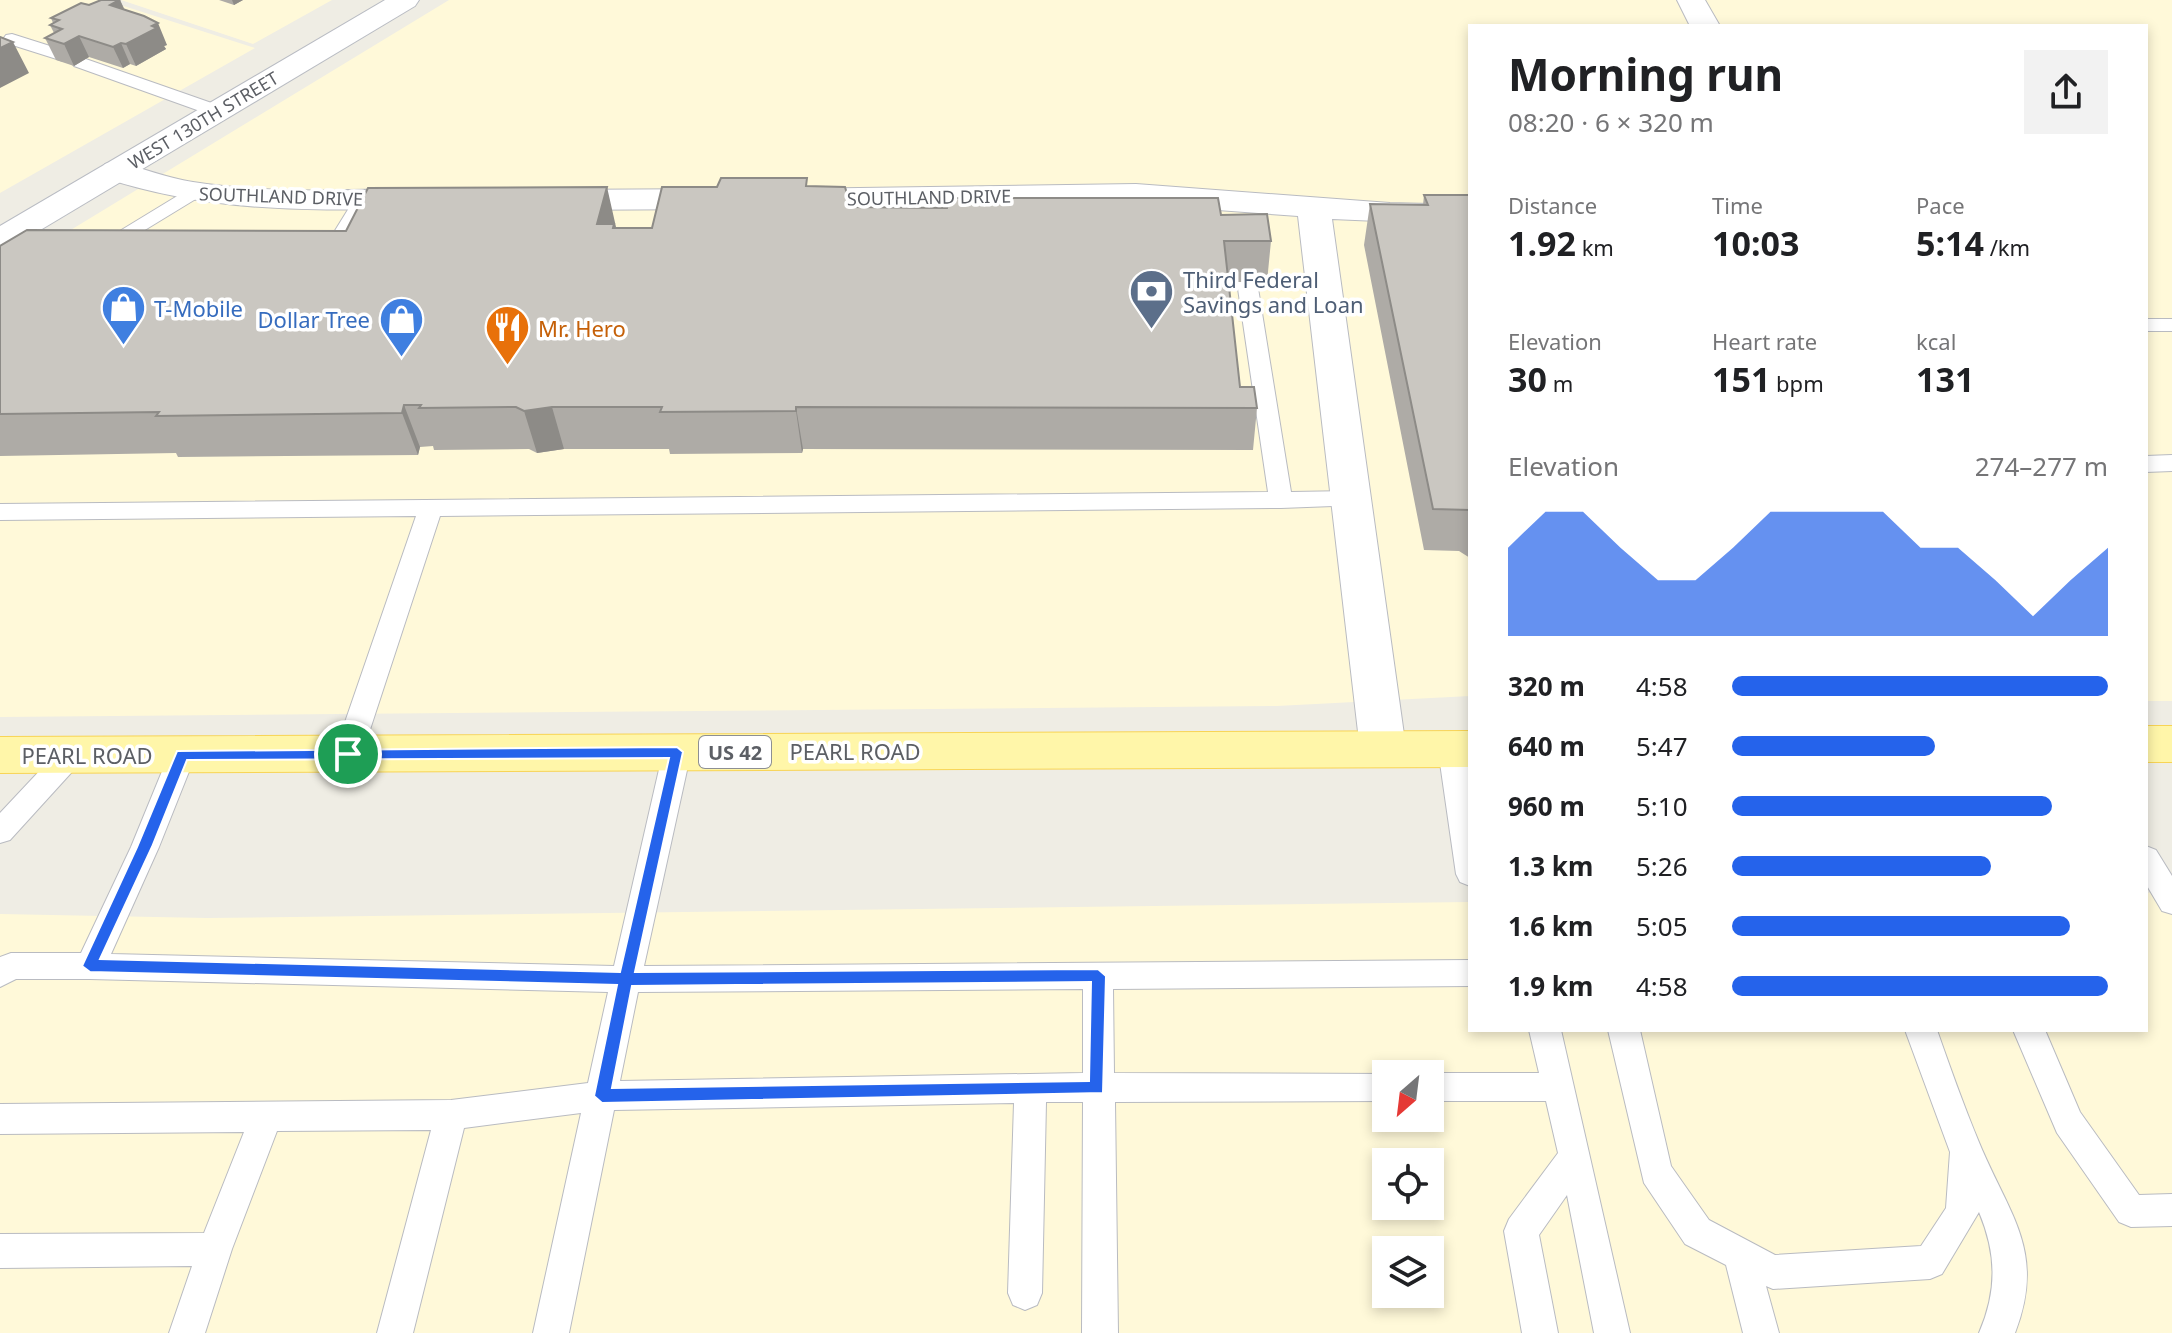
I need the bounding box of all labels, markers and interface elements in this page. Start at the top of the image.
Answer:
text: Morning run [1508,44,1783,104]
button: share [2024,50,2108,134]
street label: WEST 130TH STREET [123,66,283,174]
text: 08:20 · 6 × 320 m [1508,104,1714,140]
street label: SOUTHLAND DRIVE [199,181,363,211]
street label: SOUTHLAND DRIVE [847,184,1011,210]
text: Distance [1508,190,1597,220]
text: Time [1712,190,1763,220]
text: Pace [1916,190,1965,220]
text: 1.92 [1508,220,1576,266]
text: 10:03 [1712,220,1799,266]
text: 5:14 [1916,220,1984,266]
text: km [1576,232,1614,262]
text: /km [1984,232,2030,262]
place label: Third Federal Savings and Loan [1183,264,1364,319]
bank icon: Third Federal Savings and Loan [1128,268,1176,331]
shop icon: T-Mobile [99,284,147,347]
place label: T-Mobile [154,293,243,323]
shop icon: Dollar Tree [377,295,425,358]
place label: Dollar Tree [258,304,370,334]
restaurant icon: Mr. Hero [483,304,531,367]
place label: Mr. Hero [538,313,626,343]
text: Elevation [1508,326,1602,356]
text: Heart rate [1712,326,1817,356]
text: kcal [1916,326,1956,356]
text: 30 [1508,356,1547,402]
text: 151 [1712,356,1770,402]
text: 131 [1916,356,1974,402]
text: m [1547,368,1573,398]
text: bpm [1770,368,1824,398]
text: Elevation [1508,448,1619,484]
text: 274–277 m [1975,448,2108,484]
text: 320 m [1508,668,1585,704]
text: 4:58 [1636,668,1688,704]
pin [314,720,382,788]
text: 640 m [1508,728,1585,764]
text: 5:47 [1636,728,1688,764]
icon: arrive [326,732,370,776]
road number: US 42 [699,736,771,768]
street label: PEARL ROAD [789,736,921,766]
street label: PEARL ROAD [21,740,153,770]
text: 960 m [1508,788,1585,824]
text: 5:10 [1636,788,1688,824]
text: 1.3 km [1508,848,1593,884]
text: 5:26 [1636,848,1688,884]
text: 1.6 km [1508,908,1593,944]
text: 5:05 [1636,908,1688,944]
text: 1.9 km [1508,968,1593,1004]
text: 4:58 [1636,968,1688,1004]
north arrow [1372,1060,1444,1132]
map controls [1372,1060,1444,1308]
button: locate [1372,1148,1444,1220]
button: layers [1372,1236,1444,1308]

